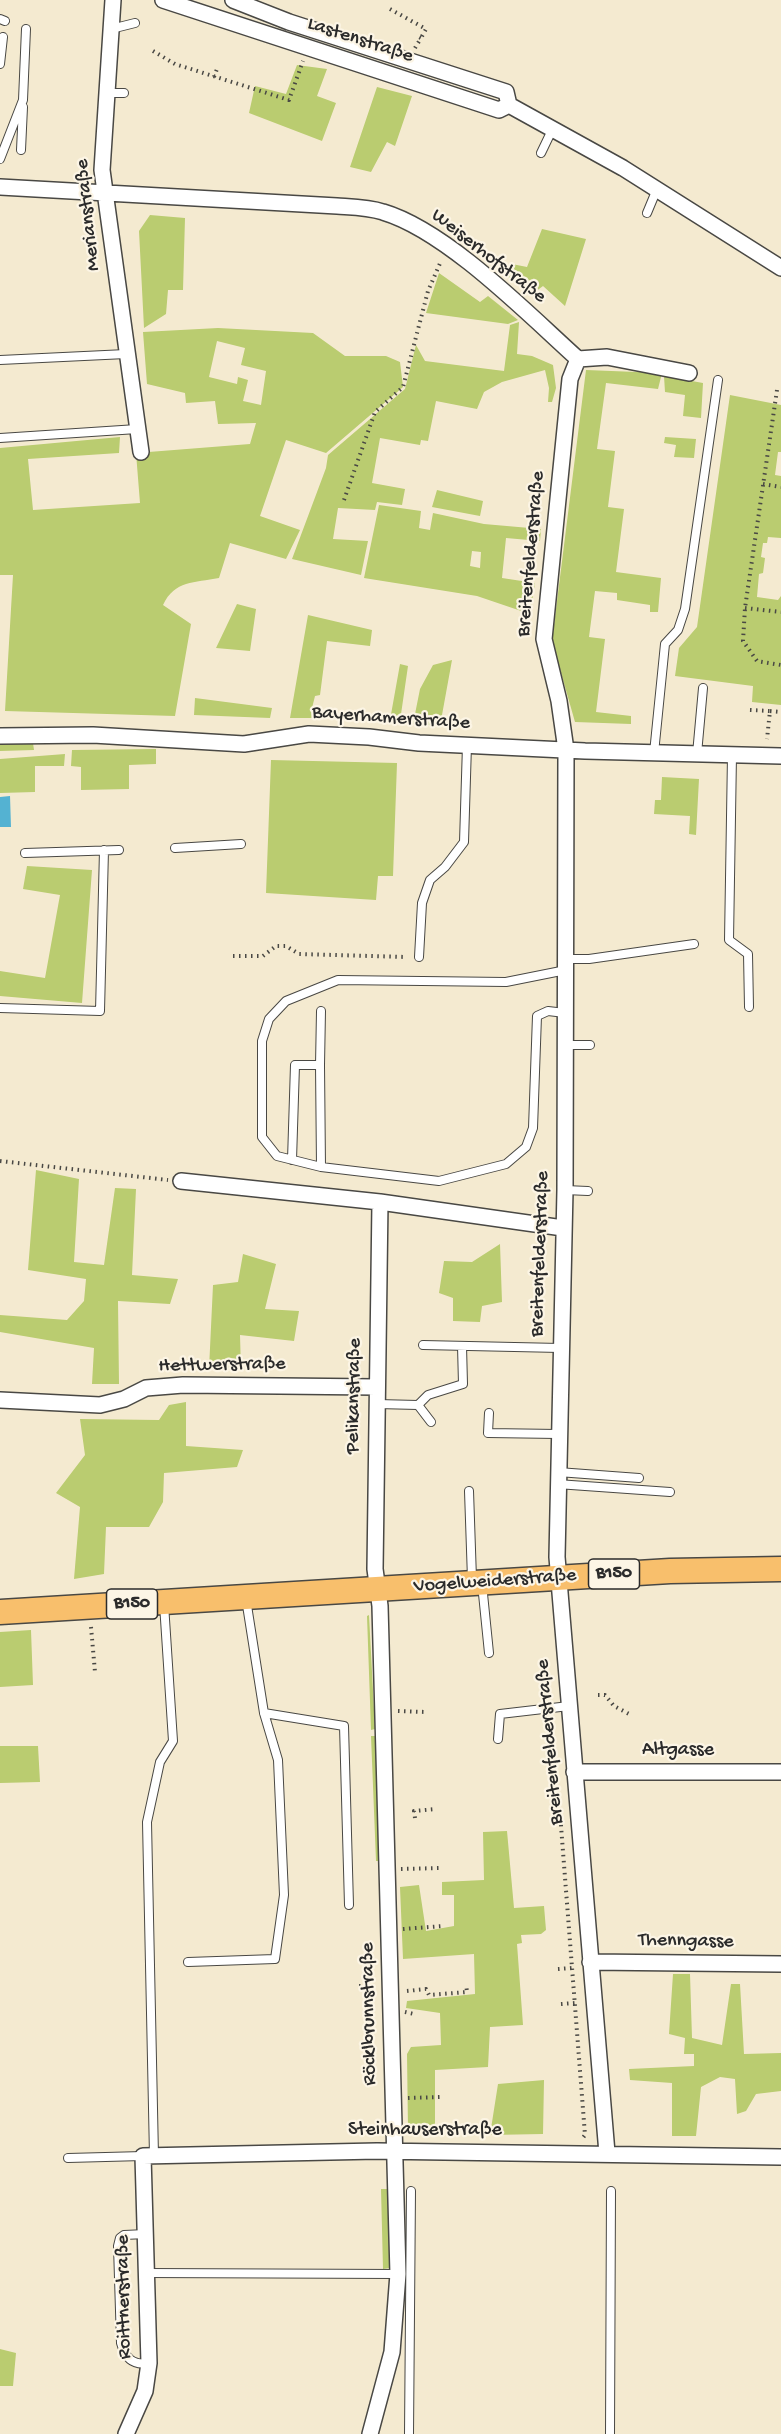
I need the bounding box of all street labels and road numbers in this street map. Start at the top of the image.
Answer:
street label: Lastenstraße [304,13,416,69]
street label: Merianstraße [71,158,107,272]
street label: Weiserhofstraße [426,204,550,310]
street label: Breitenfelderstraße [513,470,551,638]
street label: Bayerhamerstraße [311,702,471,736]
street label: Breitenfelderstraße [526,1171,556,1337]
street label: Pelikanstraße [342,1338,368,1454]
street label: Hettwerstraße [158,1353,286,1379]
road number: B150 [588,1559,640,1589]
street label: Vogelweiderstraße [413,1564,577,1600]
road number: B150 [106,1589,158,1619]
street label: Breitenfelderstraße [532,1658,570,1826]
street label: Altgasse [642,1739,714,1763]
street label: Thenngasse [638,1929,734,1955]
street label: Röcklbrunnstraße [357,1942,383,2086]
street label: Steinhauserstraße [348,2119,502,2143]
street label: Roittnerstraße [112,2234,138,2360]

